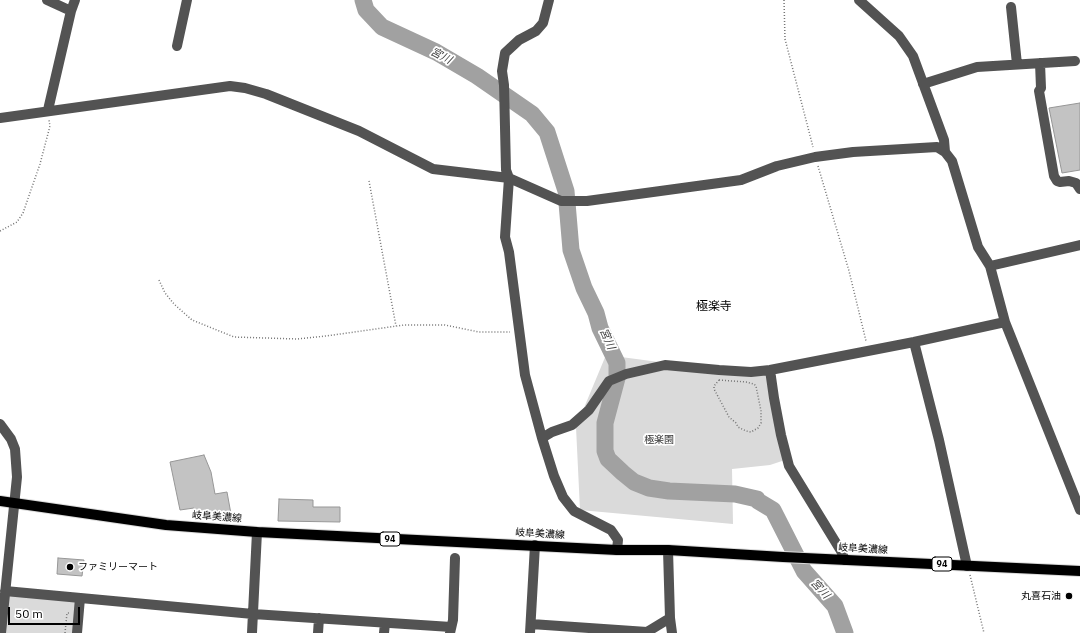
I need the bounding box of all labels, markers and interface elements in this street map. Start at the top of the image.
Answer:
water label: 宮川 [428,45,454,67]
district label: 極楽寺 [696,300,732,314]
water label: 宮川 [596,326,618,352]
park label: 極楽園 [644,434,674,446]
street label: 岐阜美濃線 [192,509,242,525]
street label: 岐阜美濃線 [515,527,565,541]
road number: 94 [380,532,400,546]
street label: 岐阜美濃線 [838,542,888,556]
road number: 94 [932,557,952,571]
place label: ファミリーマート [78,561,158,573]
marker: ファミリーマート [65,562,75,572]
water label: 宮川 [808,576,832,602]
place label: 丸喜石油 [1021,590,1061,602]
marker: 丸喜石油 [1064,591,1074,601]
scale bar [10,599,82,625]
text: 50 m [15,606,43,621]

